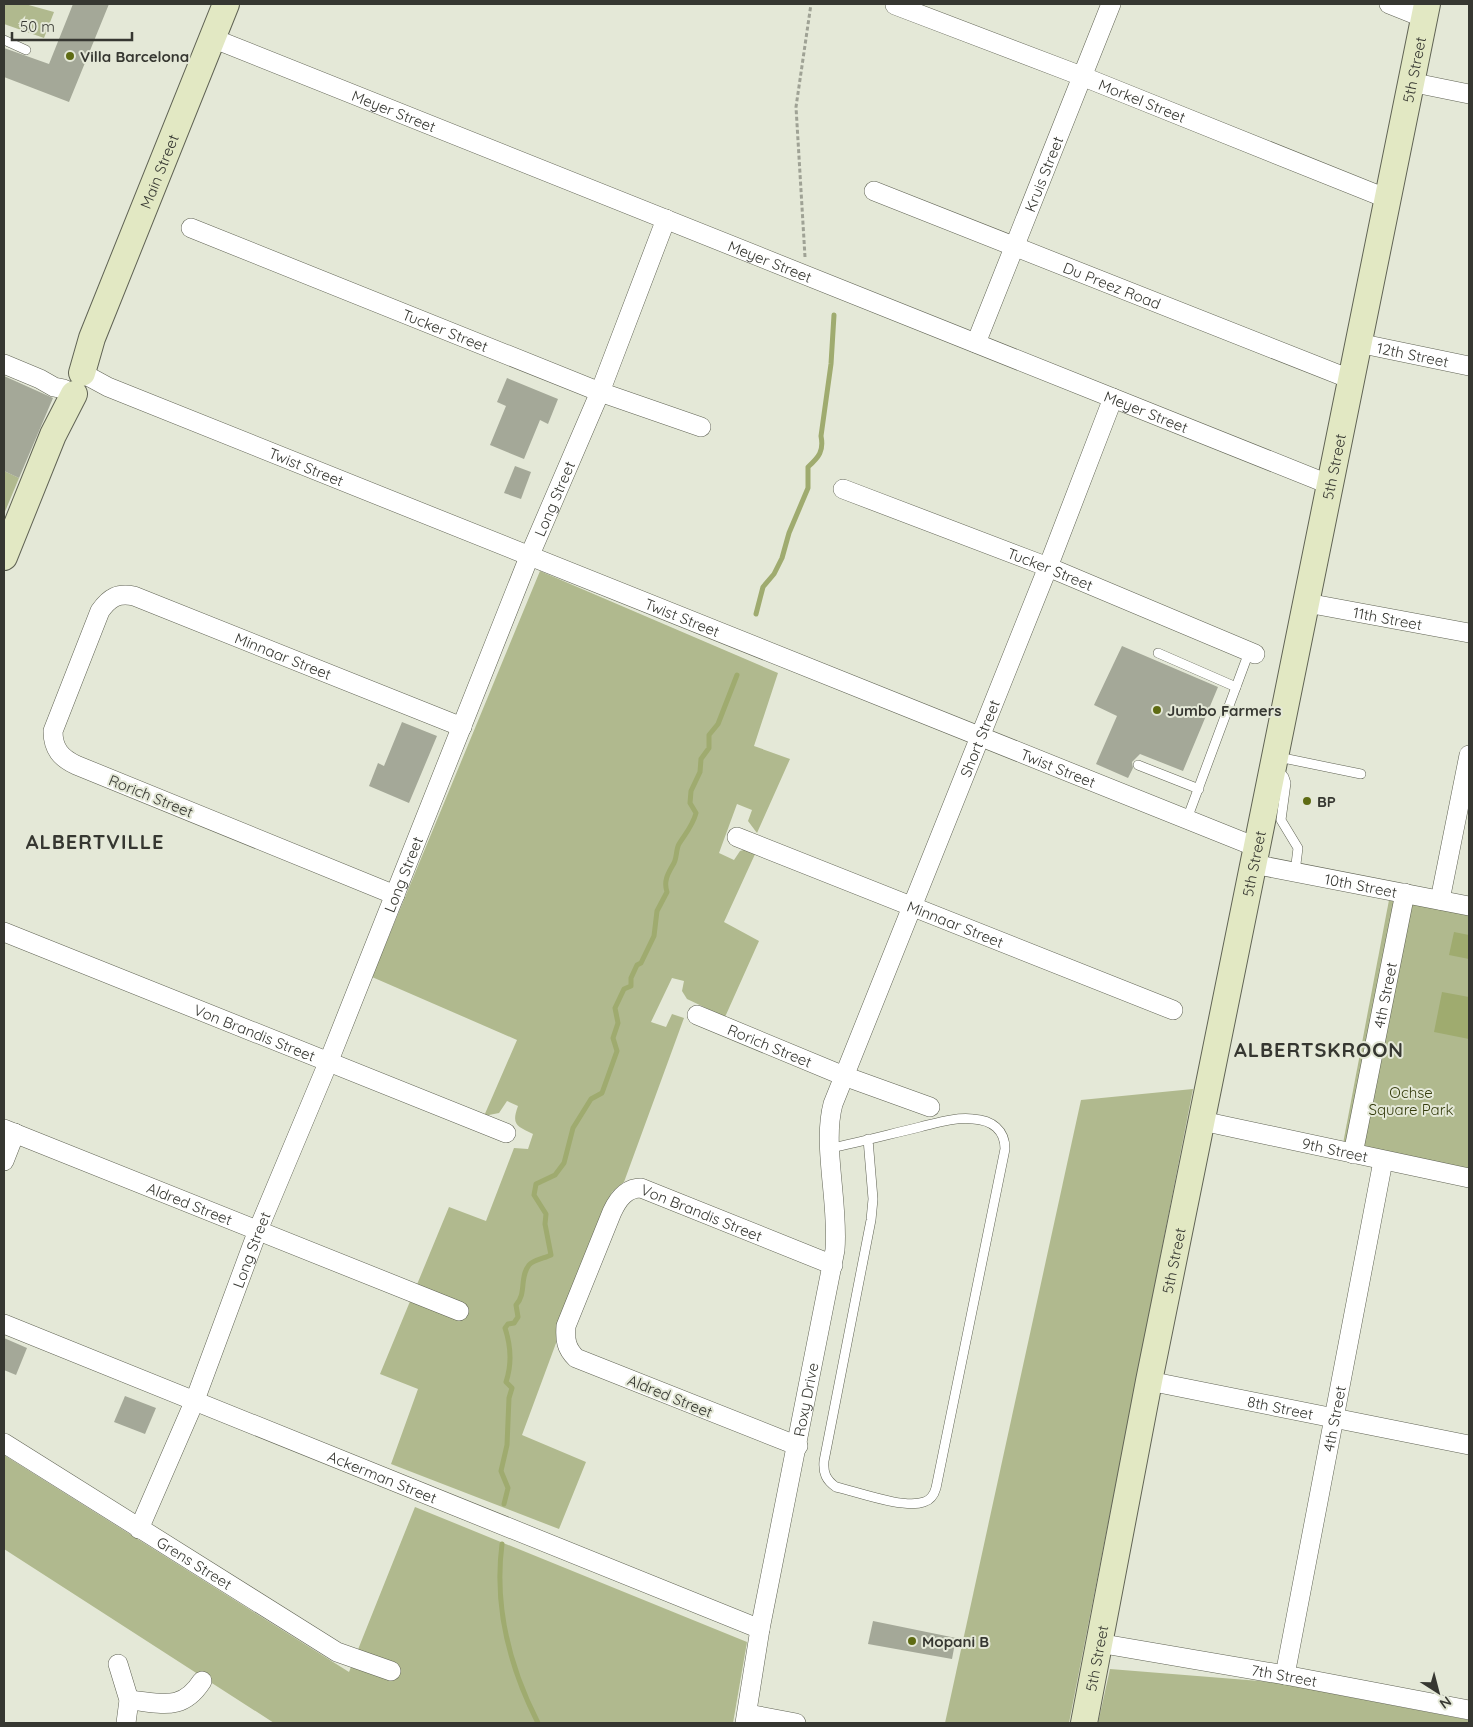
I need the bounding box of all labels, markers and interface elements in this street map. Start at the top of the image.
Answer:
scale bar [12,10,132,42]
text: 50 m [20,17,55,36]
street label: 5th Street [1398,35,1430,104]
place label: Villa Barcelona [80,47,189,66]
marker: Villa Barcelona [64,50,76,62]
street label: Morkel Street [1096,74,1188,126]
street label: Meyer Street [349,85,439,136]
street label: Main Street [135,131,182,211]
street label: Kruis Street [1020,133,1067,214]
street label: Meyer Street [725,236,815,286]
street label: Du Preez Road [1061,257,1164,313]
street label: Tucker Street [400,304,491,356]
street label: 12th Street [1375,338,1450,371]
street label: Meyer Street [1101,386,1191,437]
street label: 5th Street [1318,432,1350,501]
street label: Twist Street [266,443,347,490]
street label: Long Street [530,458,579,539]
street label: Tucker Street [1005,543,1096,594]
street label: Twist Street [642,594,723,641]
street label: 11th Street [1352,602,1424,634]
street label: Minnaar Street [232,628,334,683]
street label: Short Street [955,697,1003,780]
place label: Jumbo Farmers [1167,701,1281,720]
marker: Jumbo Farmers [1151,704,1163,716]
street label: Twist Street [1018,744,1098,791]
street label: Rorich Street [106,770,196,822]
place label: BP [1317,792,1336,811]
marker: BP [1301,795,1313,807]
district label: ALBERTVILLE [26,829,164,854]
street label: 5th Street [1238,829,1269,898]
street label: Long Street [379,834,427,915]
street label: 10th Street [1323,869,1399,901]
street label: Minnaar Street [904,896,1006,951]
street label: 4th Street [1369,961,1400,1030]
street label: Von Brandis Street [191,1000,318,1065]
street label: Rorich Street [725,1019,815,1071]
district label: ALBERTSKROON [1234,1037,1404,1062]
park label: Ochse Square Park [1369,1083,1453,1119]
street label: 9th Street [1300,1133,1370,1166]
street label: Aldred Street [144,1178,235,1229]
street label: Von Brandis Street [638,1179,765,1245]
street label: Long Street [228,1209,274,1291]
street label: 5th Street [1157,1226,1189,1295]
street label: Roxy Drive [789,1361,822,1438]
street label: Aldred Street [625,1370,715,1422]
street label: 4th Street [1318,1384,1349,1453]
street label: 8th Street [1246,1391,1315,1423]
street label: Ackerman Street [325,1446,440,1507]
street label: Grens Street [153,1532,236,1593]
street label: 5th Street [1081,1623,1112,1693]
place label: Mopani B [922,1632,989,1651]
marker: Mopani B [906,1635,918,1647]
street label: 7th Street [1250,1660,1319,1690]
north arrow [1413,1667,1463,1717]
text: N [1436,1692,1455,1713]

